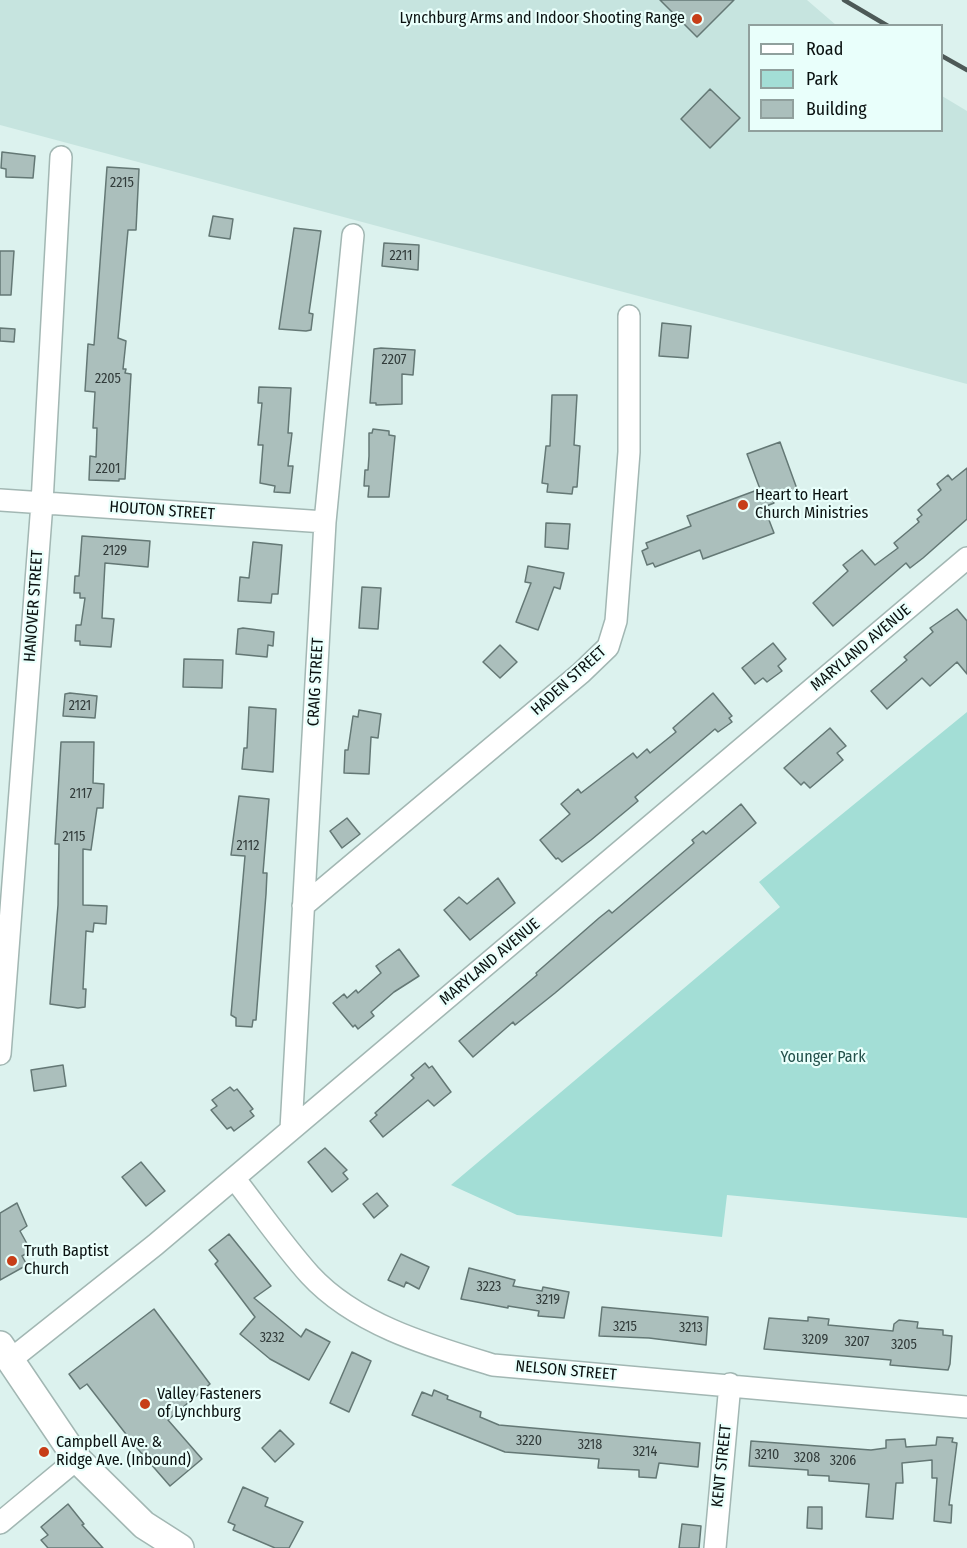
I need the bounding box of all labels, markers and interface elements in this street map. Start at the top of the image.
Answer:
place label: Lynchburg Arms and Indoor Shooting Range [400,9,685,29]
marker: Lynchburg Arms and Indoor Shooting Range [690,12,704,26]
legend [748,24,943,132]
text: Road [806,38,843,60]
text: Park [806,68,838,90]
text: Building [806,98,867,120]
house number: 2215 [110,175,134,191]
house number: 2211 [390,248,412,264]
house number: 2207 [381,352,407,368]
house number: 2205 [95,371,121,387]
house number: 2201 [96,461,120,477]
place label: Heart to Heart Church Ministries [755,486,868,524]
street label: HOUTON STREET [109,498,215,524]
marker: Heart to Heart Church Ministries [736,498,750,512]
house number: 2129 [103,543,127,559]
street label: HANOVER STREET [21,549,47,663]
street label: MARYLAND AVENUE [807,601,915,695]
street label: CRAIG STREET [304,637,328,727]
street label: HADEN STREET [527,642,611,720]
house number: 2121 [69,698,91,714]
house number: 2117 [70,786,92,802]
house number: 2115 [62,829,86,845]
house number: 2112 [237,838,259,854]
street label: MARYLAND AVENUE [436,915,544,1009]
park label: Younger Park [780,1048,866,1068]
place label: Truth Baptist Church [24,1242,109,1280]
marker: Truth Baptist Church [5,1254,19,1268]
house number: 3223 [477,1279,501,1295]
house number: 3219 [536,1292,560,1308]
house number: 3215 [613,1319,637,1335]
house number: 3213 [679,1320,703,1336]
house number: 3232 [260,1330,284,1346]
house number: 3209 [802,1332,828,1348]
house number: 3207 [844,1334,870,1350]
house number: 3205 [891,1337,917,1353]
street label: NELSON STREET [515,1357,617,1385]
place label: Valley Fasteners of Lynchburg [157,1385,261,1423]
marker: Valley Fasteners of Lynchburg [138,1397,152,1411]
street label: KENT STREET [708,1424,736,1508]
place label: Campbell Ave. & Ridge Ave. (Inbound) [56,1433,191,1471]
house number: 3220 [516,1433,542,1449]
house number: 3218 [578,1437,602,1453]
house number: 3214 [633,1444,657,1460]
marker: Campbell Ave. & Ridge Ave. (Inbound) [37,1445,51,1459]
house number: 3210 [755,1447,779,1463]
house number: 3208 [794,1450,820,1466]
house number: 3206 [830,1453,856,1469]

